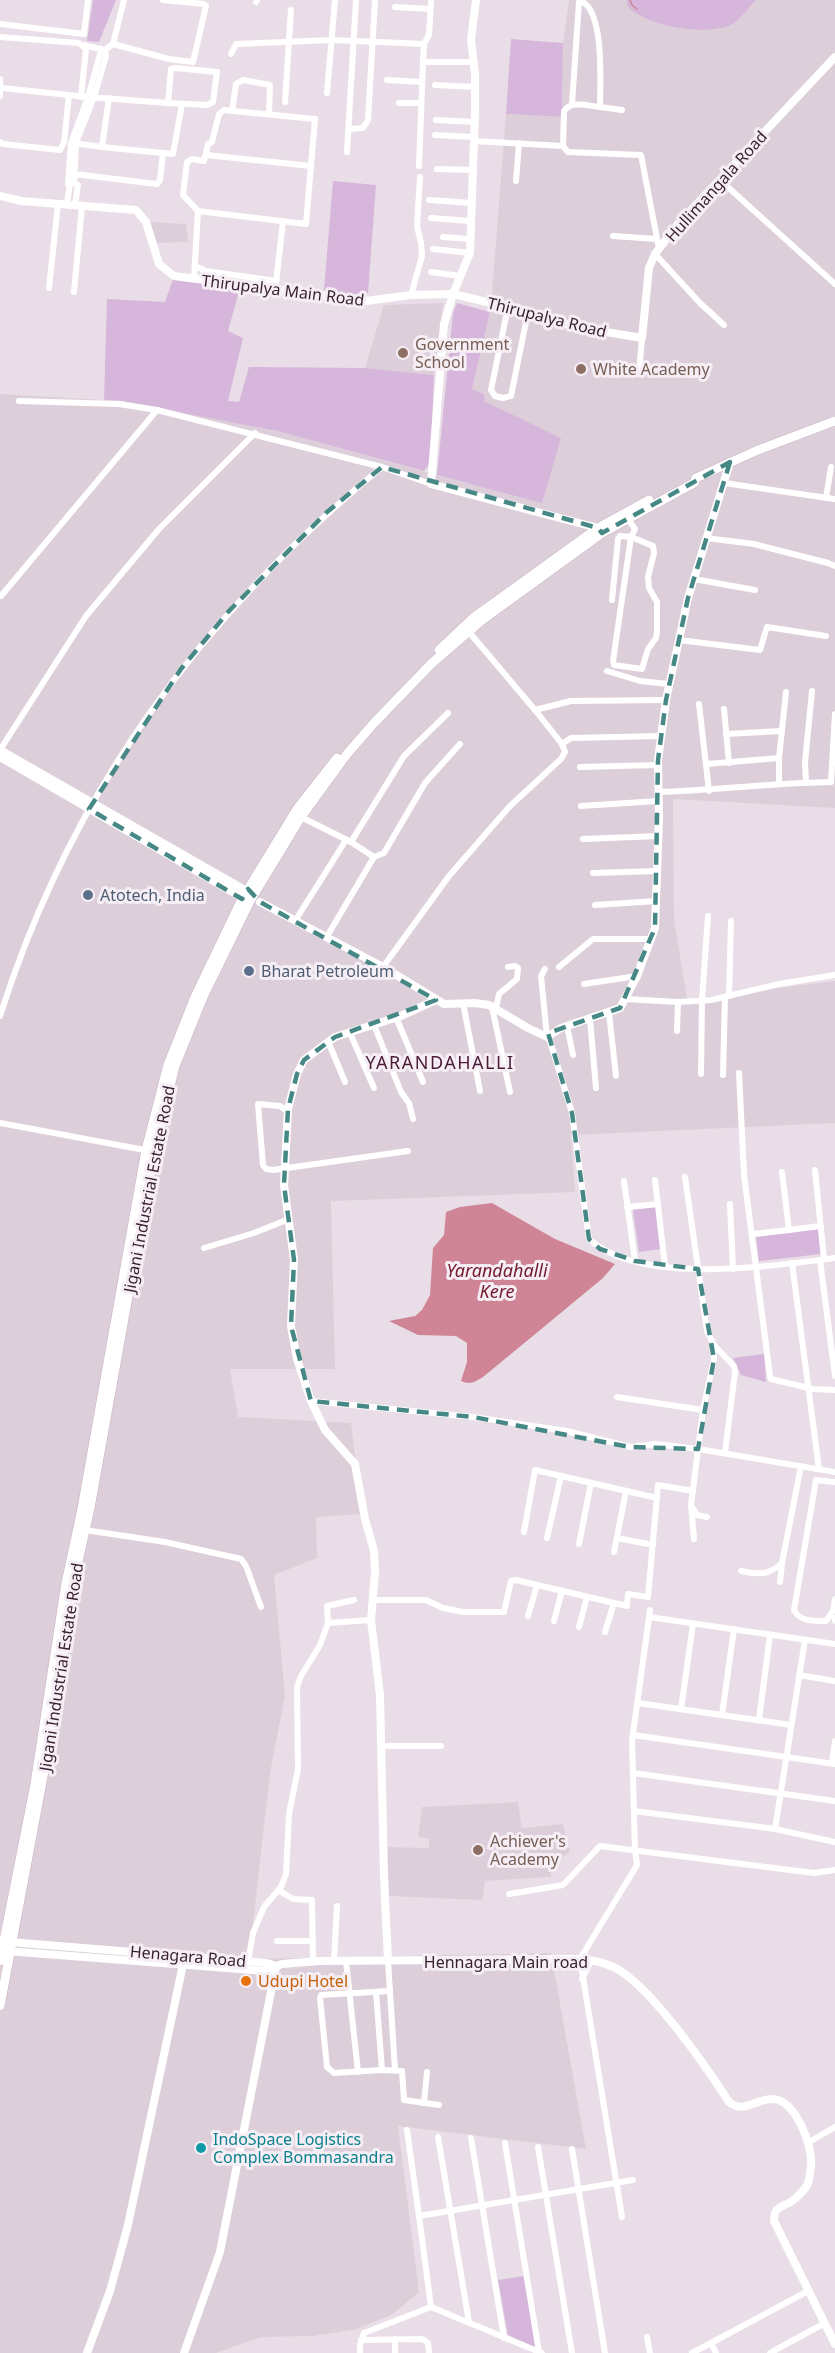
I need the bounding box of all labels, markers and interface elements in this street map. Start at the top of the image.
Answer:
street label: Hullimangala Road [660,126,772,246]
street label: Thirupalya Main Road [200,269,366,311]
street label: Thirupalya Road [485,292,609,342]
place label: Government School [415,333,510,373]
marker: Government School [396,346,410,360]
place label: White Academy [593,358,711,380]
marker: White Academy [574,362,588,376]
place label: Atotech, India [100,884,205,906]
marker: Atotech, India [81,888,95,902]
place label: Bharat Petroleum [261,960,394,982]
marker: Bharat Petroleum [242,964,256,978]
district label: YARANDAHALLI [365,1050,515,1074]
street label: Jigani Industrial Estate Road [118,1083,180,1296]
water label: Yarandahalli Kere [446,1258,548,1303]
street label: Jigani Industrial Estate Road [33,1561,88,1775]
place label: Achiever's Academy [490,1830,566,1870]
marker: Achiever's Academy [471,1843,485,1857]
street label: Henagara Road [129,1940,247,1972]
street label: Hennagara Main road [424,1951,588,1973]
place label: Udupi Hotel [258,1970,348,1992]
marker: Udupi Hotel [239,1974,253,1988]
place label: IndoSpace Logistics Complex Bommasandra [213,2128,394,2168]
marker: IndoSpace Logistics Complex Bommasandra [194,2141,208,2155]

